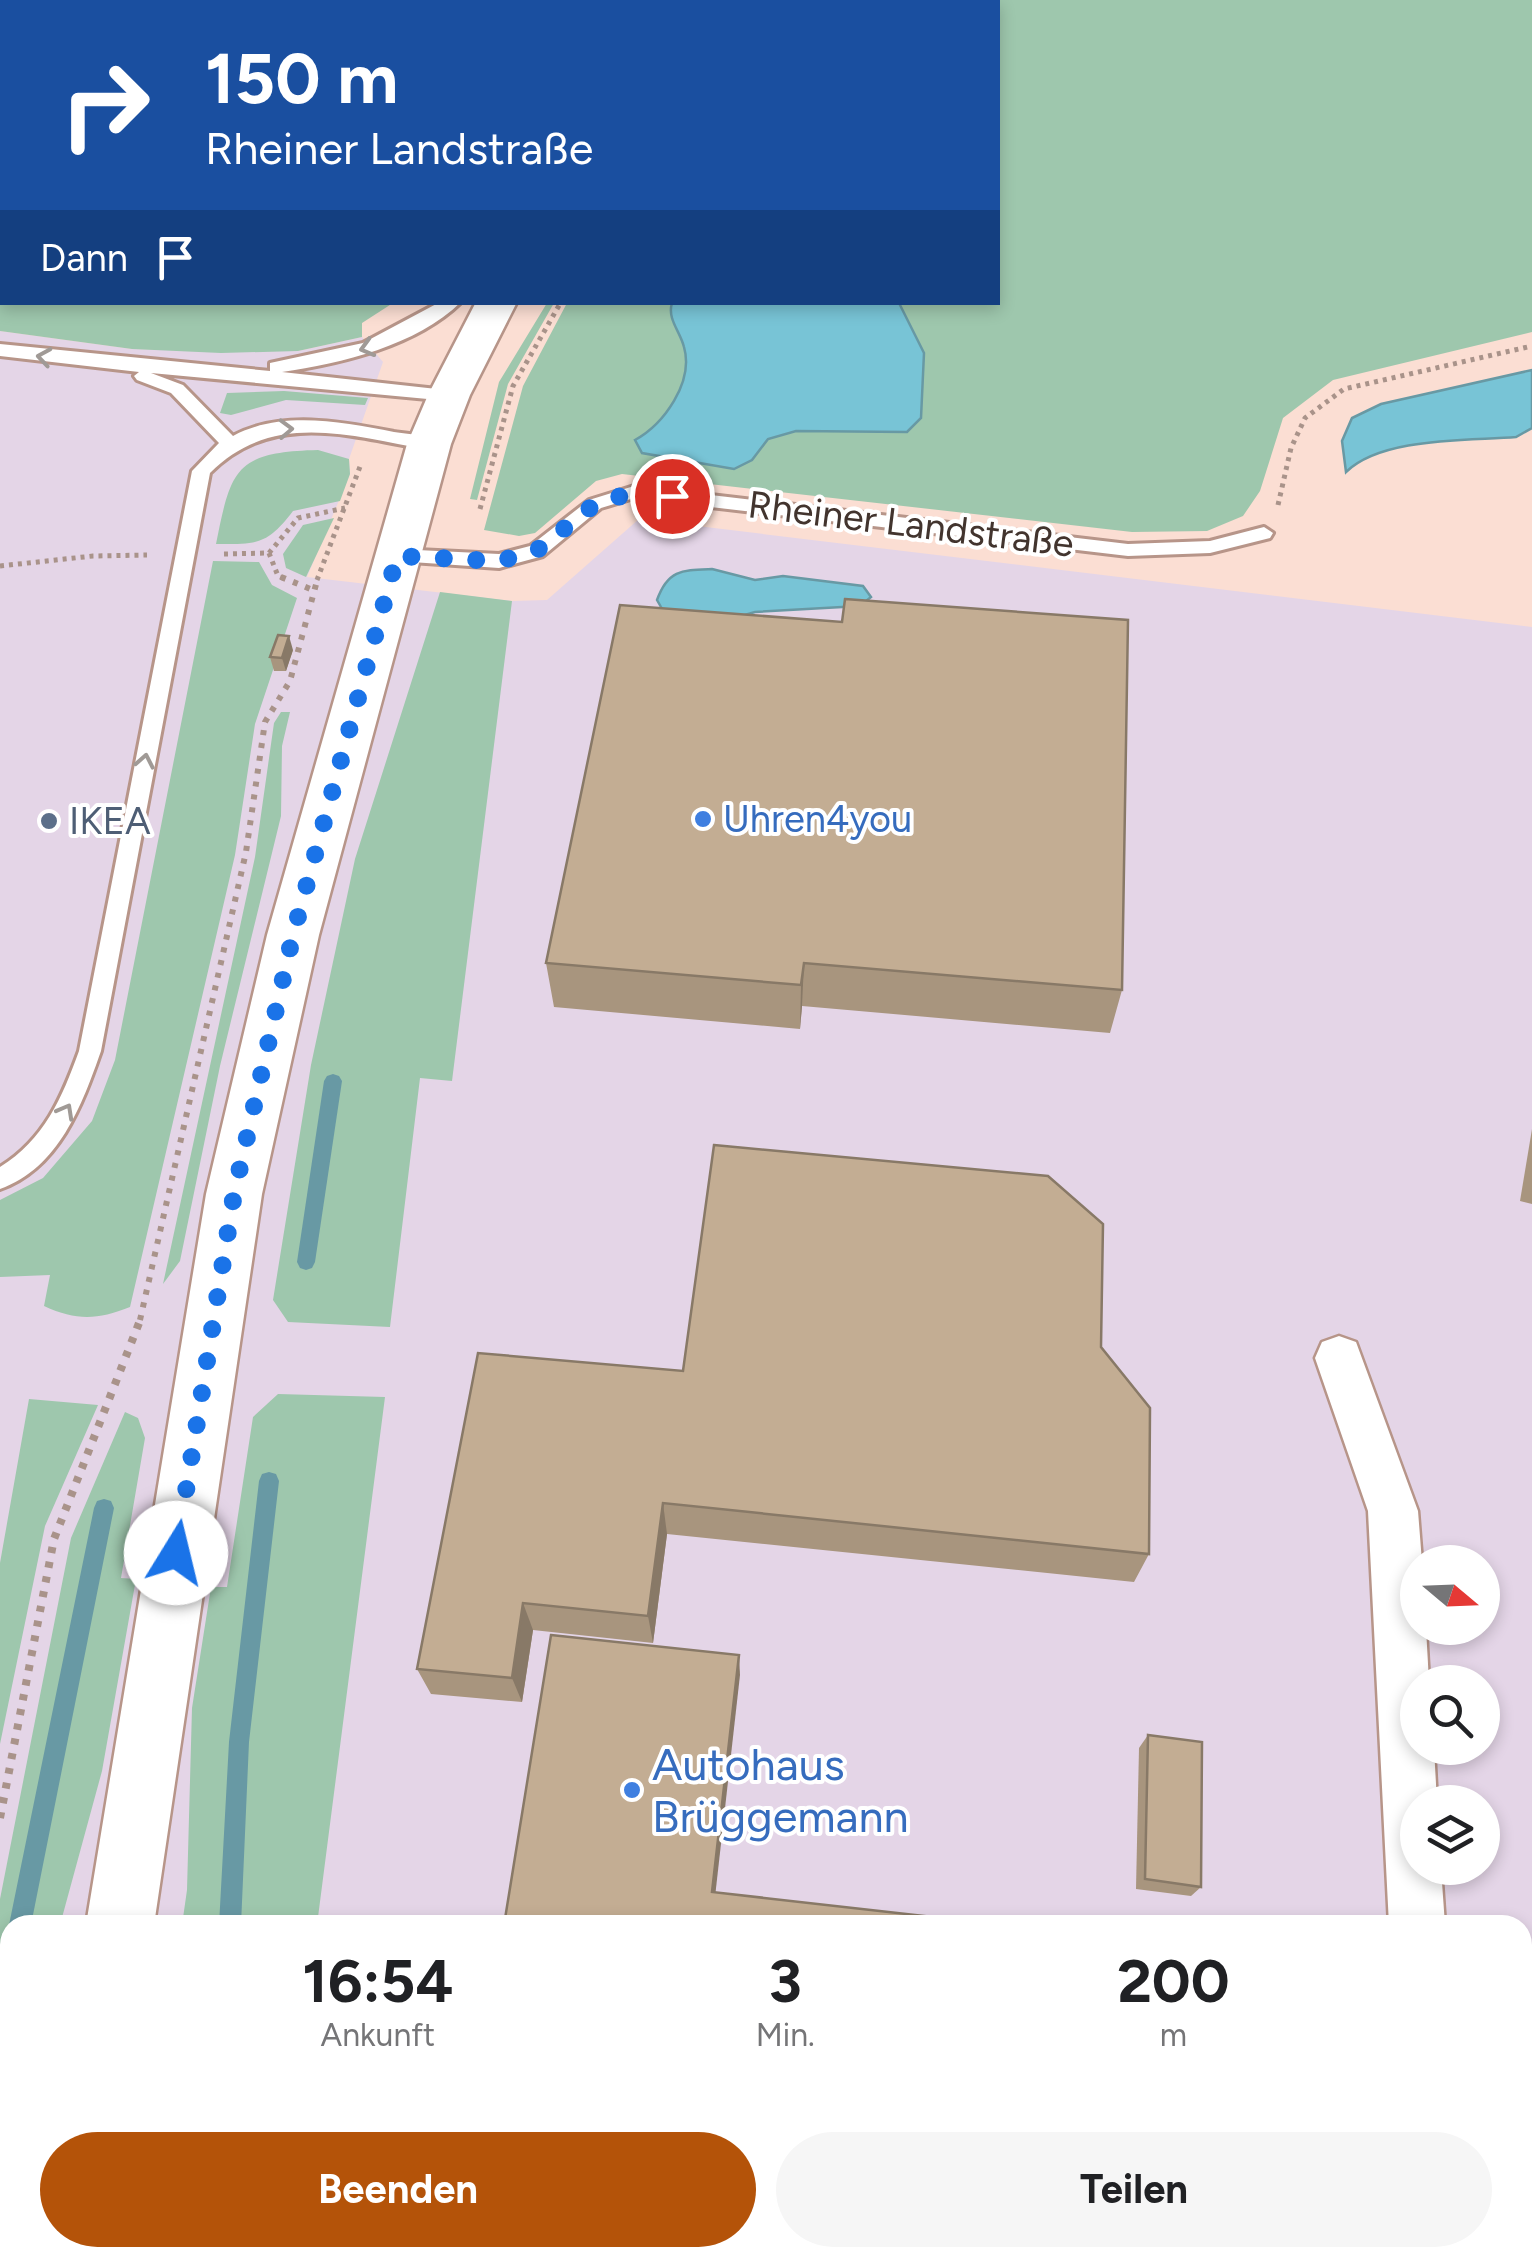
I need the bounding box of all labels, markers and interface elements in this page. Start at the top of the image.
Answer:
text: 150 m [205,36,398,121]
icon: right [40,40,170,170]
text: Rheiner Landstraße [205,121,593,175]
icon: arrive [148,230,203,285]
text: Dann [40,235,128,281]
one-way arrow [360,336,377,357]
one-way arrow [36,347,53,368]
one-way arrow [279,418,294,439]
pin [630,454,715,539]
icon: arrive [645,469,700,524]
street label: Rheiner Landstraße [746,481,1076,567]
one-way arrow [134,753,155,769]
place label: Uhren4you [723,796,912,842]
place label: IKEA [69,798,151,844]
marker: Uhren4you [692,808,714,830]
marker: IKEA [38,810,60,832]
one-way arrow [54,1104,74,1122]
position arrow [124,1501,228,1605]
north arrow [1400,1545,1500,1645]
map controls [1400,1545,1500,1885]
button: search [1400,1665,1500,1765]
place label: Autohaus Brüggemann [652,1737,909,1843]
marker: Autohaus Brüggemann [621,1779,643,1801]
button: layers [1400,1785,1500,1885]
text: 16:54 [302,1945,453,2017]
text: 3 [769,1945,802,2017]
text: 200 [1117,1945,1230,2017]
text: Ankunft [321,2016,435,2054]
text: Min. [756,2016,815,2054]
text: m [1160,2016,1187,2054]
button: Beenden [40,2132,756,2247]
button: Teilen [776,2132,1492,2247]

